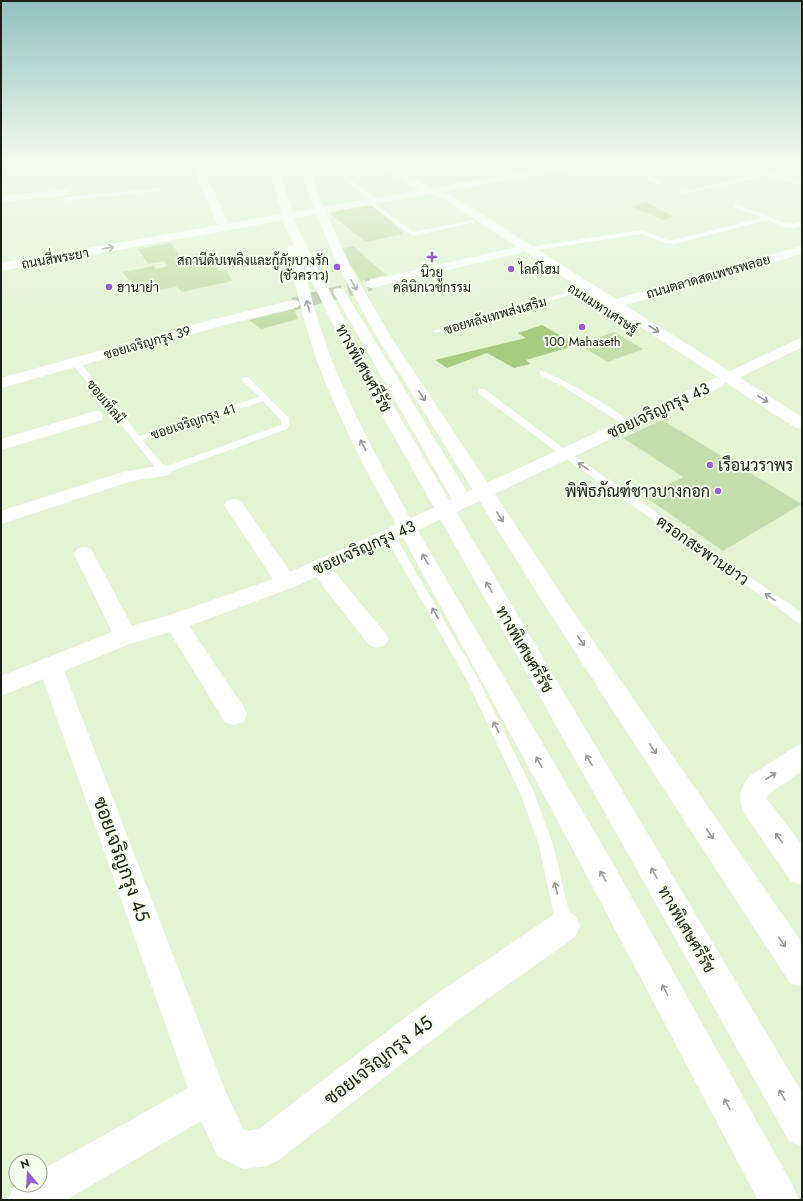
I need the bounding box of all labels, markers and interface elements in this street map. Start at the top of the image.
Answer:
street label: ถนนสี่พระยา [19,240,90,274]
one-way arrow [101,244,114,252]
street label: ถนนตลาดสดเพชรพลอย [644,250,772,303]
place label: สถานีดับเพลิงและกู้ภัยบางรัก (ชั่วคราว) [177,251,329,285]
marker: นิวยู คลินิกเวชกรรม [426,251,438,263]
place label: ไลค์โฮม [518,260,560,279]
marker: สถานีดับเพลิงและกู้ภัยบางรัก (ชั่วคราว) [332,262,342,272]
place label: นิวยู คลินิกเวชกรรม [393,263,471,297]
marker: ไลค์โฮม [506,264,516,274]
place label: ฮานาย่า [117,278,159,297]
street label: ถนนมหาเศรษฐ์ [564,278,642,338]
one-way arrow [351,279,359,291]
marker: ฮานาย่า [104,282,114,292]
street label: ซอยหลังเทพส่งเสริม [442,292,549,339]
one-way arrow [304,300,311,313]
street label: ทางพิเศษศรีรัช [330,320,397,416]
street label: ซอยเจริญกรุง 39 [101,321,193,364]
marker: 100 Mahaseth [577,322,587,332]
one-way arrow [648,325,659,333]
place label: 100 Mahaseth [543,332,621,351]
street label: ซอยเท็ลมี [82,375,129,427]
street label: ซอยเจริญกรุง 43 [603,377,713,444]
one-way arrow [418,390,426,401]
one-way arrow [757,395,768,403]
street label: ซอยเจริญกรุง 41 [148,399,238,444]
one-way arrow [359,439,366,451]
place label: เรือนวราพร [718,454,794,477]
marker: เรือนวราพร [705,460,715,470]
one-way arrow [578,462,589,470]
place label: พิพิธภัณฑ์ชาวบางกอก [565,479,710,503]
marker: พิพิธภัณฑ์ชาวบางกอก [713,486,723,496]
street label: ตรอกสะพานยาว [652,510,754,591]
one-way arrow [496,511,504,522]
street label: ซอยเจริญกรุง 43 [309,514,420,580]
one-way arrow [420,553,428,565]
one-way arrow [485,581,493,593]
one-way arrow [765,593,776,601]
street label: ทางพิเศษศรีรัช [490,601,559,697]
one-way arrow [430,607,438,619]
one-way arrow [577,635,585,646]
one-way arrow [492,721,499,733]
one-way arrow [649,743,657,754]
one-way arrow [585,754,593,766]
one-way arrow [535,756,543,768]
one-way arrow [766,772,777,780]
street label: ซอยเจริญกรุง 45 [86,793,157,926]
one-way arrow [706,828,714,839]
one-way arrow [775,833,783,844]
one-way arrow [650,867,658,879]
one-way arrow [598,870,606,882]
street label: ทางพิเศษศรีรัช [652,881,721,977]
one-way arrow [551,882,559,895]
one-way arrow [779,936,787,948]
one-way arrow [661,984,668,996]
street label: ซอยเจริญกรุง 45 [318,1009,438,1111]
one-way arrow [778,1089,786,1101]
one-way arrow [723,1098,730,1110]
north arrow [8,1153,48,1193]
text: N [18,1155,32,1172]

